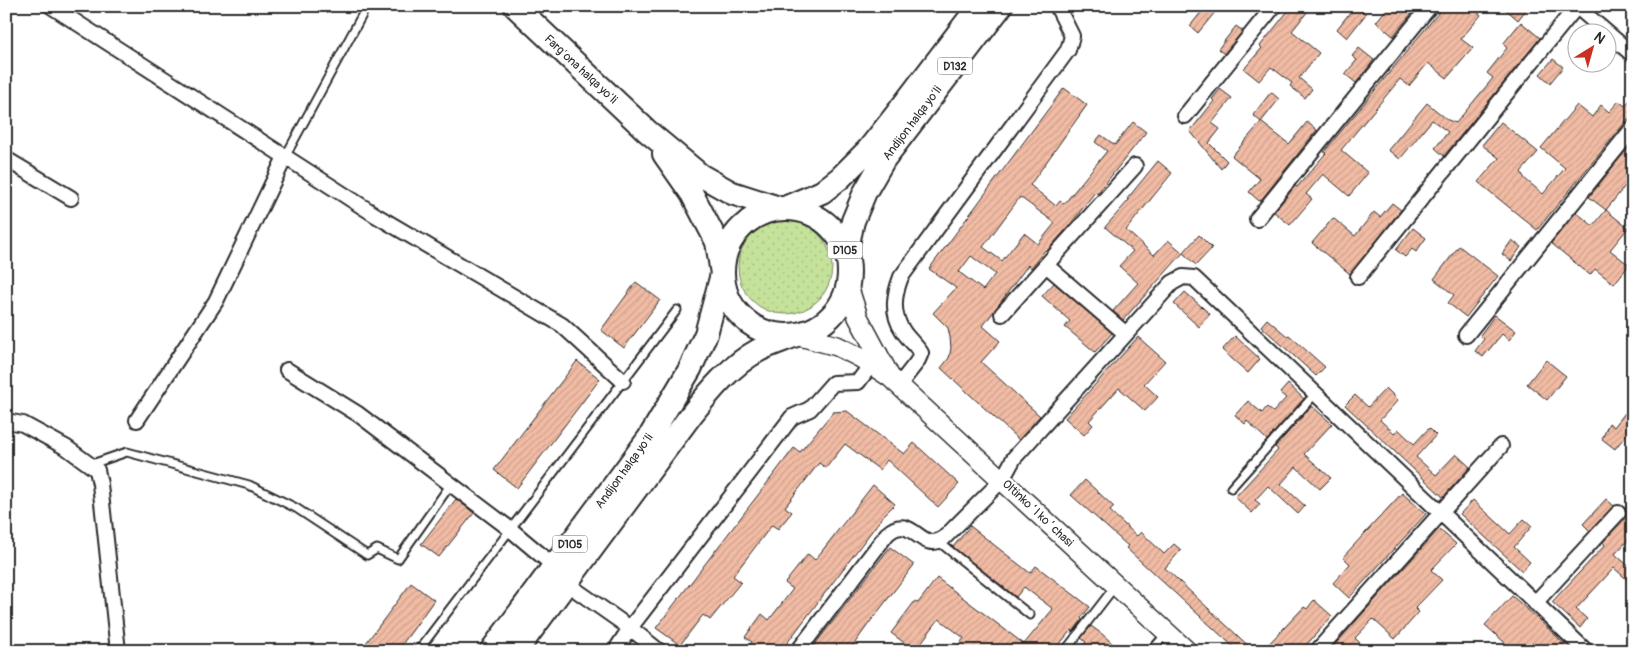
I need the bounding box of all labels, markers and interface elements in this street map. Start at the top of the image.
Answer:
north arrow [1566,22,1616,72]
text: N [1591,28,1608,48]
street label: Farg‘ona halqa yo‘li [541,32,620,107]
road number: D132 [938,58,972,74]
street label: Andijon halqa yo‘li [880,83,945,163]
road number: D105 [828,242,862,258]
street label: Andijon halqa yo‘li [592,431,657,512]
street label: Oltinkoʻl koʻchasi [999,477,1076,550]
road number: D105 [552,536,588,552]

